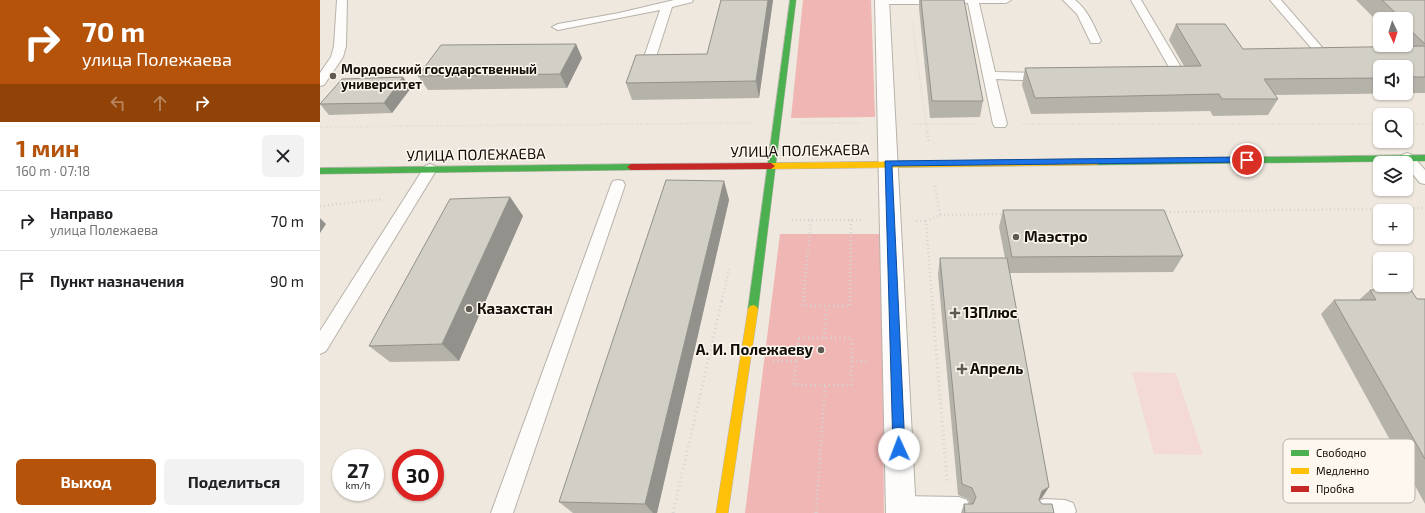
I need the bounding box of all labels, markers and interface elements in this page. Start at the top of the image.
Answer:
north arrow [1373,12,1413,52]
map controls [1373,12,1413,292]
text: 70 m [82,14,145,48]
icon: right [16,16,68,68]
text: улица Полежаева [82,48,232,70]
button: sound [1373,60,1413,100]
place label: Мордовский государственный университет [341,61,537,92]
marker: Мордовский государственный университет [328,71,338,81]
icon: left [107,92,129,114]
icon: ahead [149,92,171,114]
icon: right [191,92,213,114]
button: search [1373,108,1413,148]
text: 1 мин [16,133,80,162]
button: close [262,135,304,177]
street label: УЛИЦА ПОЛЕЖАЕВА [730,140,870,160]
pin [1230,143,1264,177]
street label: УЛИЦА ПОЛЕЖАЕВА [406,144,546,164]
icon: arrive [1236,149,1258,171]
button: layers [1373,156,1413,196]
text: 160 m · 07:18 [16,163,90,179]
text: Направо [50,204,113,222]
button: + [1373,204,1413,244]
icon: right [16,210,38,232]
text: 70 m [271,212,304,230]
text: улица Полежаева [50,222,158,238]
place label: Маэстро [1024,227,1088,245]
marker: Маэстро [1011,232,1021,242]
button: − [1373,252,1413,292]
icon: arrive [16,270,38,292]
text: Пункт назначения [50,272,184,290]
text: 90 m [270,272,304,290]
place label: Казахстан [477,299,553,317]
place label: 13Плюс [963,303,1018,321]
marker: Казахстан [464,304,474,314]
marker: 13Плюс [950,308,960,318]
place label: А. И. Полежаеву [696,340,813,358]
marker: А. И. Полежаеву [816,345,826,355]
place label: Апрель [970,359,1023,377]
marker: Апрель [957,364,967,374]
position arrow [878,428,920,470]
legend [1283,439,1415,503]
text: Свободно [1316,446,1366,459]
speed limit sign: 30 [392,449,444,501]
text: 27 [347,458,369,482]
button: Выход [16,459,156,505]
button: Поделиться [164,459,304,505]
text: Медленно [1316,464,1369,477]
text: km/h [346,479,370,491]
text: Пробка [1316,482,1354,495]

